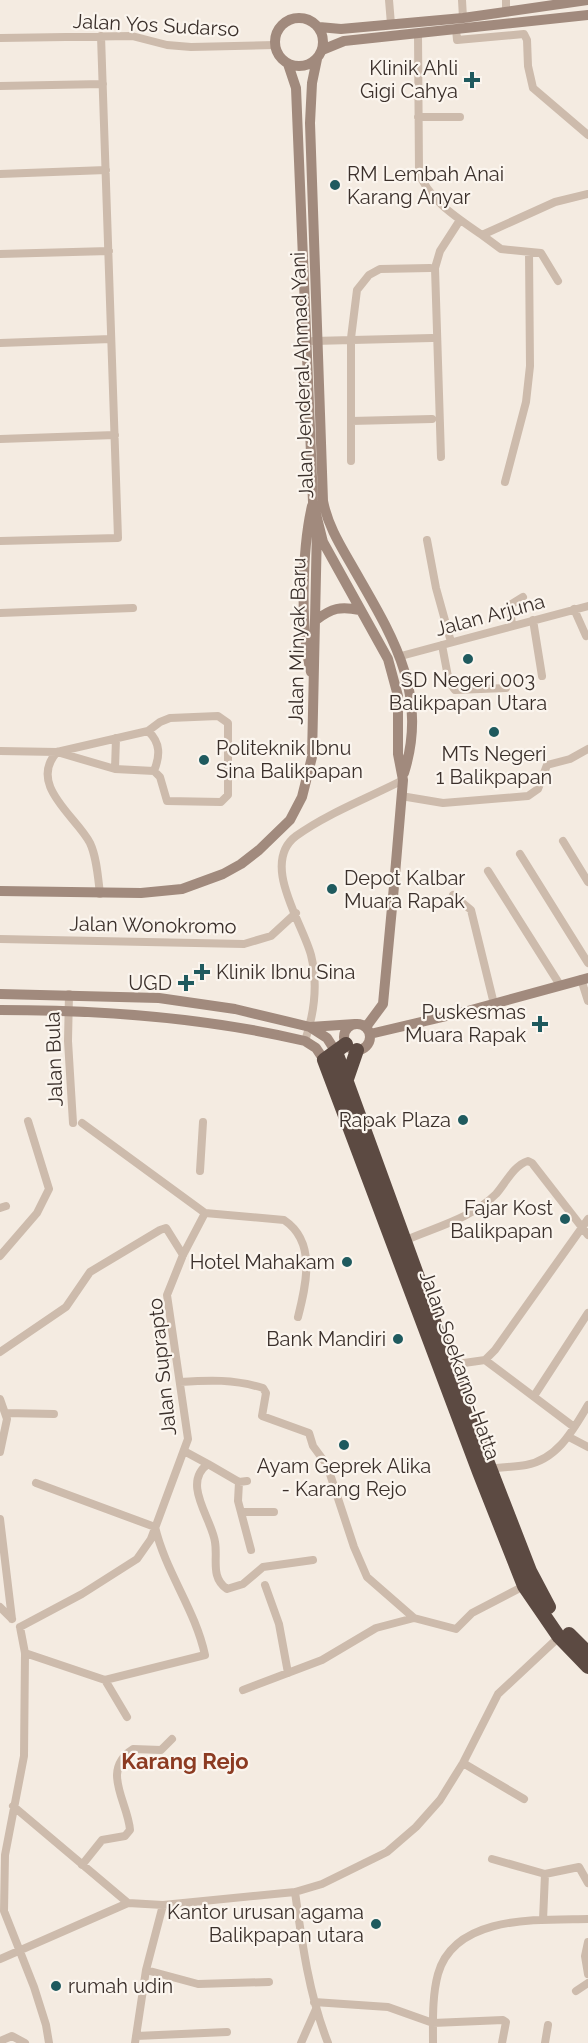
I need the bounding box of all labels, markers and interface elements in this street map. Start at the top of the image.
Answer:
street label: Jalan Yos Sudarso [72,9,240,41]
place label: Klinik Ahli Gigi Cahya [360,56,458,103]
marker: Klinik Ahli Gigi Cahya [463,71,481,89]
place label: RM Lembah Anai Karang Anyar [347,162,504,209]
marker: RM Lembah Anai Karang Anyar [328,178,342,192]
street label: Jalan Jenderal Ahmad Yani [286,251,318,499]
street label: Jalan Minyak Baru [284,557,310,725]
street label: Jalan Arjuna [433,589,547,641]
marker: SD Negeri 003 Balikpapan Utara [461,652,475,666]
place label: SD Negeri 003 Balikpapan Utara [389,668,547,715]
marker: MTs Negeri 1 Balikpapan [487,725,501,739]
place label: Politeknik Ibnu Sina Balikpapan [216,736,363,783]
place label: MTs Negeri 1 Balikpapan [436,742,552,789]
marker: Politeknik Ibnu Sina Balikpapan [197,753,211,767]
place label: Depot Kalbar Muara Rapak [344,866,465,913]
marker: Depot Kalbar Muara Rapak [325,882,339,896]
street label: Jalan Wonokromo [69,912,237,938]
place label: Klinik Ibnu Sina [216,960,355,984]
marker: Klinik Ibnu Sina [193,963,211,981]
place label: UGD [128,971,172,995]
marker: UGD [177,974,195,992]
place label: Puskesmas Muara Rapak [405,1000,526,1047]
street label: Jalan Bula [40,1011,68,1107]
marker: Puskesmas Muara Rapak [531,1015,549,1033]
place label: Rapak Plaza [339,1108,451,1132]
marker: Rapak Plaza [456,1113,470,1127]
place label: Fajar Kost Balikpapan [450,1196,553,1243]
marker: Fajar Kost Balikpapan [558,1212,572,1226]
place label: Hotel Mahakam [190,1250,335,1274]
marker: Hotel Mahakam [340,1255,354,1269]
street label: Jalan Soekarno-Hatta [415,1267,505,1463]
street label: Jalan Suprapto [143,1297,181,1437]
place label: Bank Mandiri [266,1327,386,1351]
marker: Bank Mandiri [391,1332,405,1346]
marker: Ayam Geprek Alika - Karang Rejo [337,1438,351,1452]
place label: Ayam Geprek Alika - Karang Rejo [257,1454,431,1501]
district label: Karang Rejo [121,1748,249,1774]
place label: Kantor urusan agama Balikpapan utara [167,1900,364,1947]
marker: Kantor urusan agama Balikpapan utara [369,1917,383,1931]
place label: rumah udin [68,1974,173,1998]
marker: rumah udin [49,1979,63,1993]

